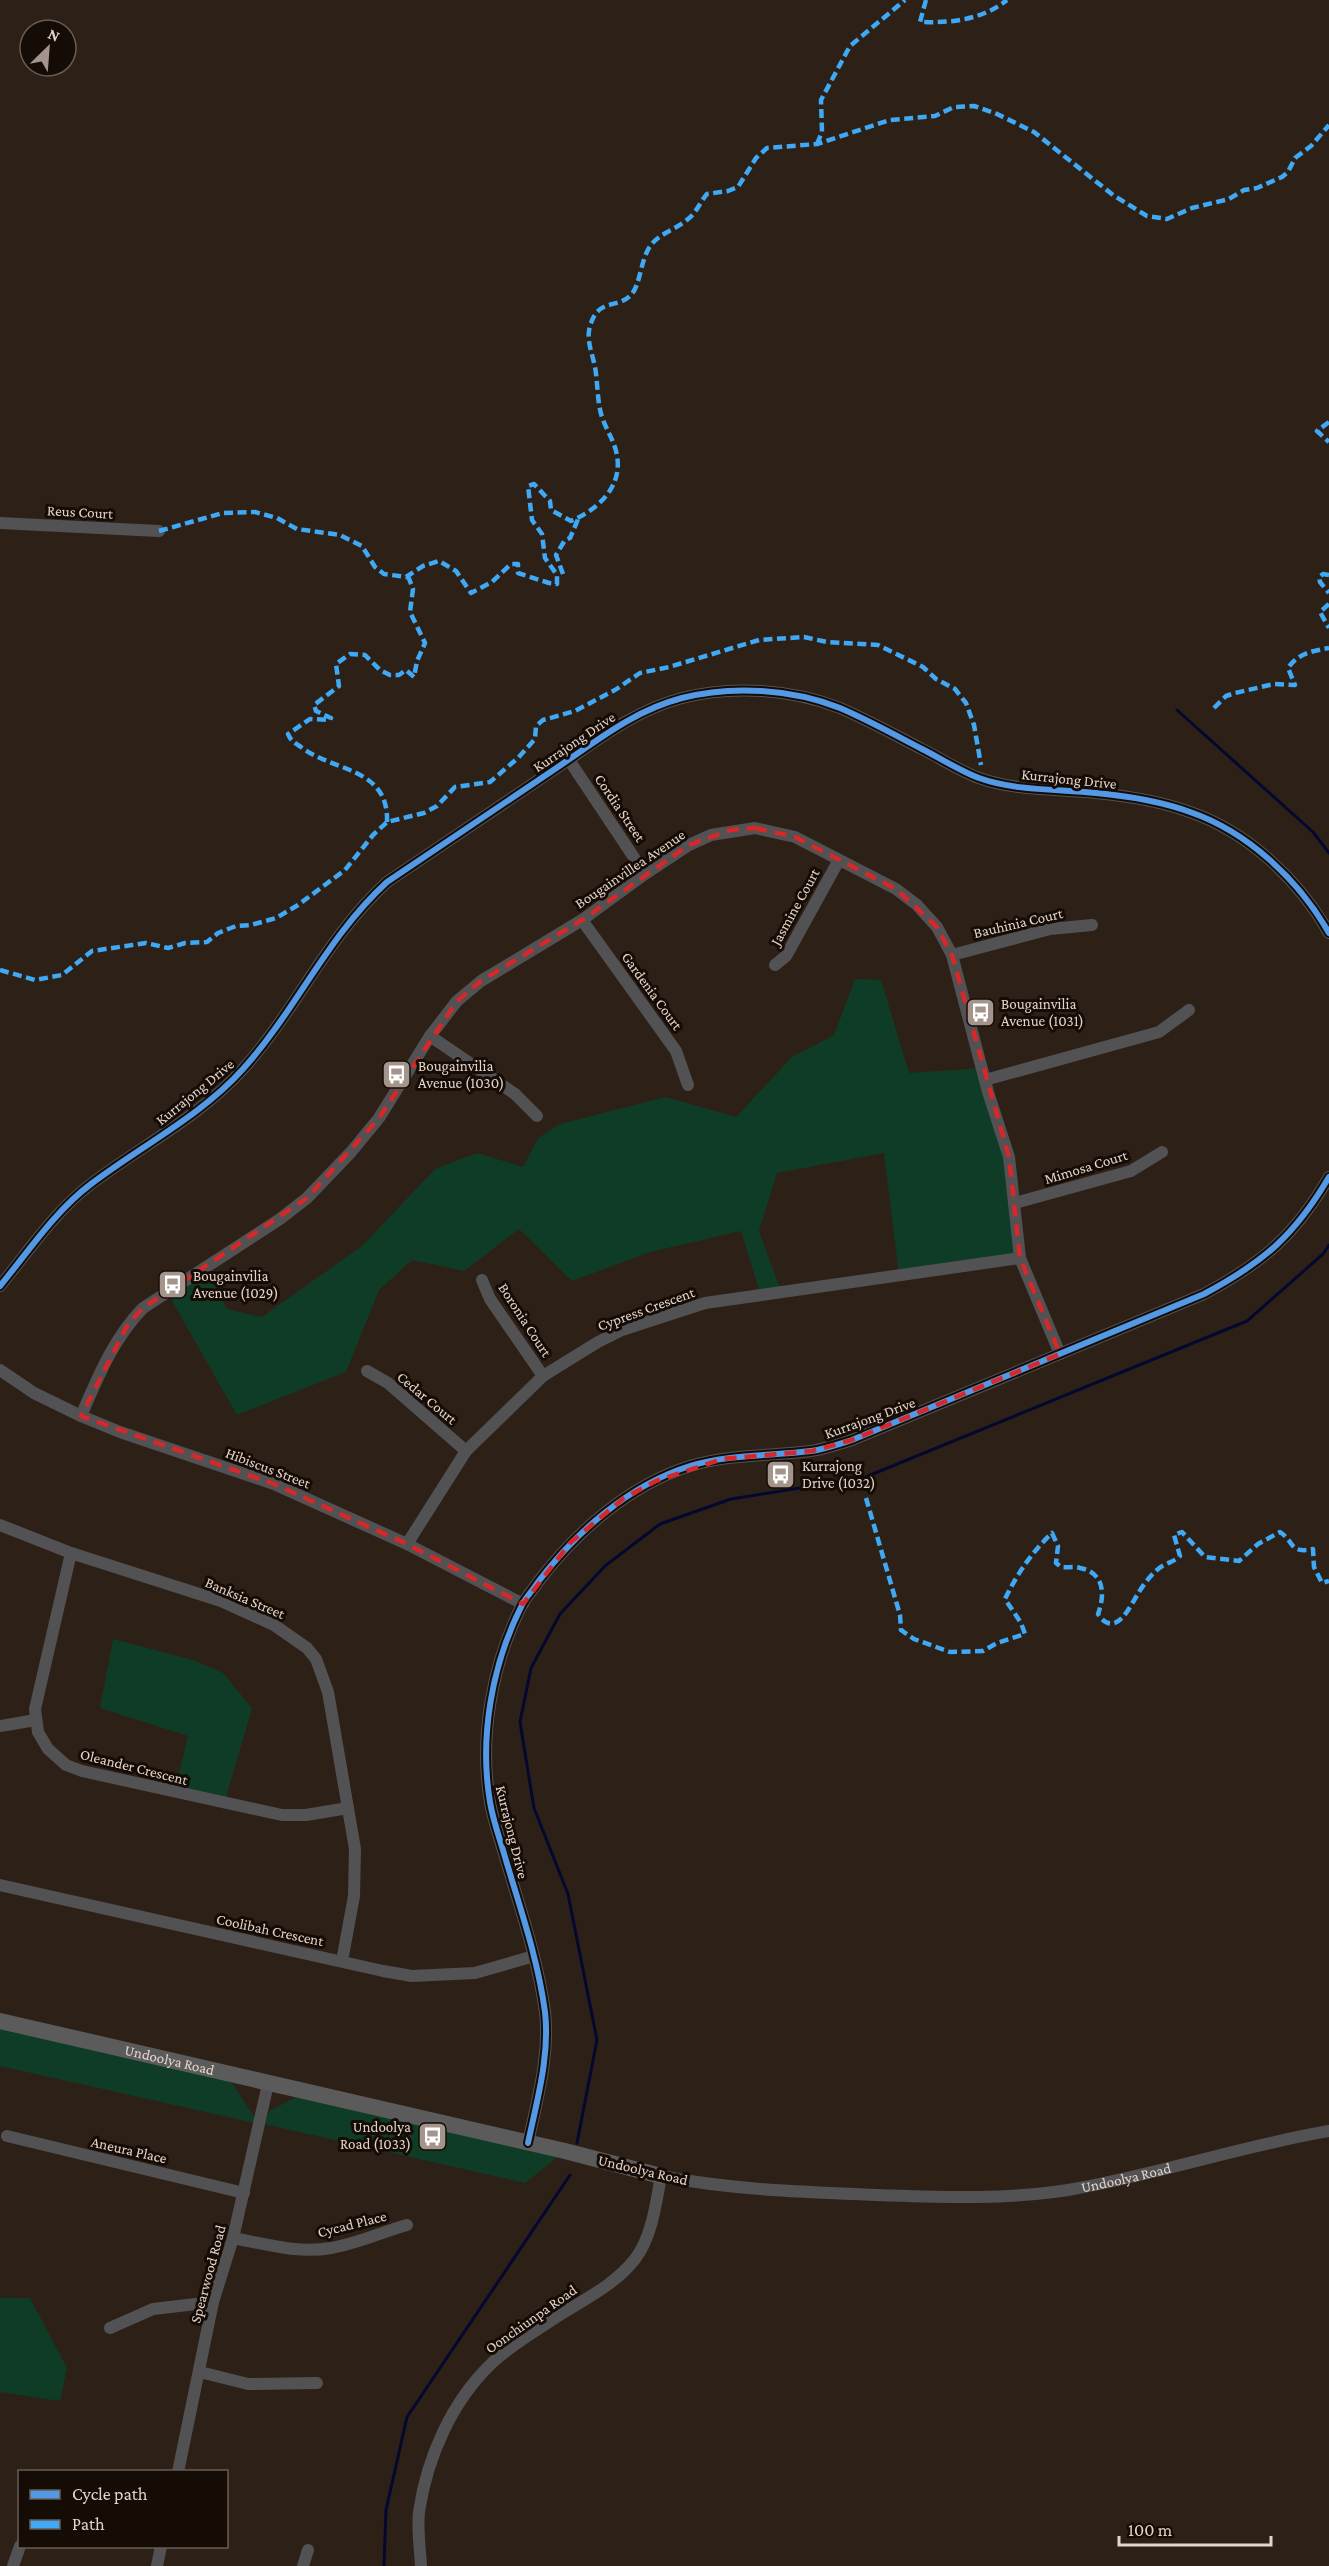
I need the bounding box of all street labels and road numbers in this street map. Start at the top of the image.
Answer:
street label: Reus Court [47,502,114,522]
street label: Kurrajong Drive [530,708,619,776]
street label: Kurrajong Drive [1021,766,1118,793]
street label: Cordia Street [592,771,649,846]
street label: Bougainvillea Avenue [572,826,689,913]
street label: Jasmine Court [766,865,824,950]
street label: Bauhinia Court [972,905,1065,941]
street label: Gardenia Court [618,949,686,1034]
street label: Kurrajong Drive [153,1055,238,1129]
street label: Mimosa Court [1043,1146,1130,1187]
street label: Boronia Court [495,1280,555,1361]
street label: Cypress Crescent [595,1284,698,1335]
street label: Cedar Court [394,1368,461,1428]
street label: Kurrajong Drive [822,1394,918,1443]
street label: Hibiscus Street [223,1445,314,1492]
street label: Banksia Street [203,1574,288,1622]
street label: Oleander Crescent [79,1746,190,1788]
street label: Kurrajong Drive [492,1784,531,1881]
street label: Coolibah Crescent [215,1911,326,1949]
street label: Undoolya Road [123,2042,216,2078]
street label: Aneura Place [90,2134,169,2167]
street label: Undoolya Road [596,2152,689,2189]
street label: Undoolya Road [1080,2160,1173,2195]
street label: Cycad Place [316,2208,389,2241]
street label: Spearwood Road [187,2223,230,2325]
street label: Oonchiunpa Road [482,2281,580,2357]

